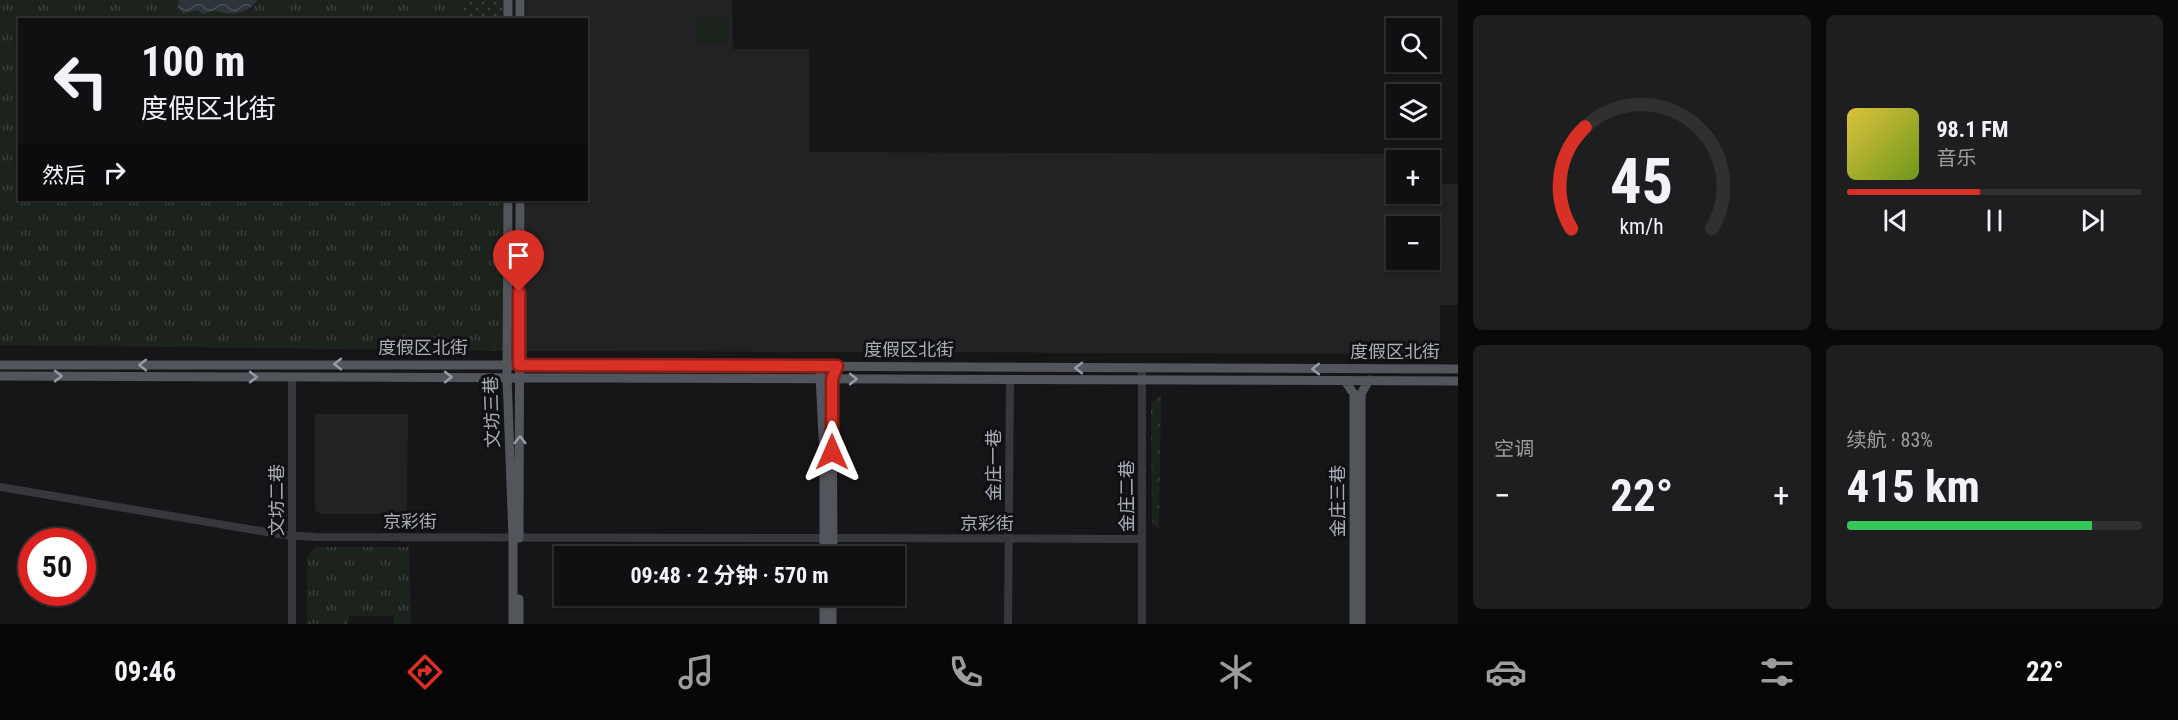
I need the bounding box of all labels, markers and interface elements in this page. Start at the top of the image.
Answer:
map controls [1386,18,1440,270]
button: search [1386,18,1440,72]
text: 100 m [141,37,246,86]
icon: left [42,42,120,120]
button: layers [1386,84,1440,138]
text: 度假区北街 [141,93,276,125]
text: 98.1 FM [1937,117,2008,142]
text: 45 [1610,146,1673,219]
text: 音乐 [1937,146,1977,170]
button: + [1386,150,1440,204]
icon: right [98,156,131,189]
text: 然后 [42,163,86,188]
icon: previous [1879,204,1912,237]
icon: pause [1978,204,2011,237]
icon: next [2076,204,2109,237]
text: km/h [1620,215,1664,240]
button: − [1386,216,1440,270]
pin [493,230,544,292]
icon: arrive [502,239,535,272]
street label: 度假区北街 [378,337,468,358]
street label: 度假区北街 [864,339,954,360]
street label: 度假区北街 [1350,341,1440,362]
one-way arrow [333,358,342,370]
one-way arrow [138,359,147,371]
one-way arrow [1074,362,1083,374]
one-way arrow [1311,363,1320,375]
one-way arrow [54,370,63,382]
one-way arrow [249,371,258,383]
one-way arrow [444,371,453,383]
one-way arrow [849,373,858,385]
street label: 文坊三巷 [480,376,503,448]
position arrow [800,420,864,484]
text: 续航 · 83% [1847,428,1933,452]
street label: 金庄一巷 [983,429,1004,501]
one-way arrow [514,435,526,444]
text: 空调 [1494,437,1534,461]
street label: 金庄二巷 [1116,460,1137,532]
text: 415 km [1847,460,1980,513]
street label: 文坊二巷 [266,464,287,536]
street label: 金庄三巷 [1327,465,1348,537]
text: 22° [1610,469,1673,522]
text: − [1494,476,1511,515]
text: + [1773,476,1789,515]
street label: 京彩街 [383,511,437,532]
street label: 京彩街 [960,513,1014,534]
speed limit sign: 50 [18,528,96,606]
text: 09:48 · 2 分钟 · 570 m [630,563,829,588]
icon: directions [404,651,446,693]
icon: music [675,651,717,693]
icon: phone [945,651,987,693]
icon: climate [1215,651,1257,693]
icon: car [1485,651,1527,693]
icon: filters [1756,651,1798,693]
text: 09:46 [114,656,176,688]
text: 22° [2026,656,2064,688]

